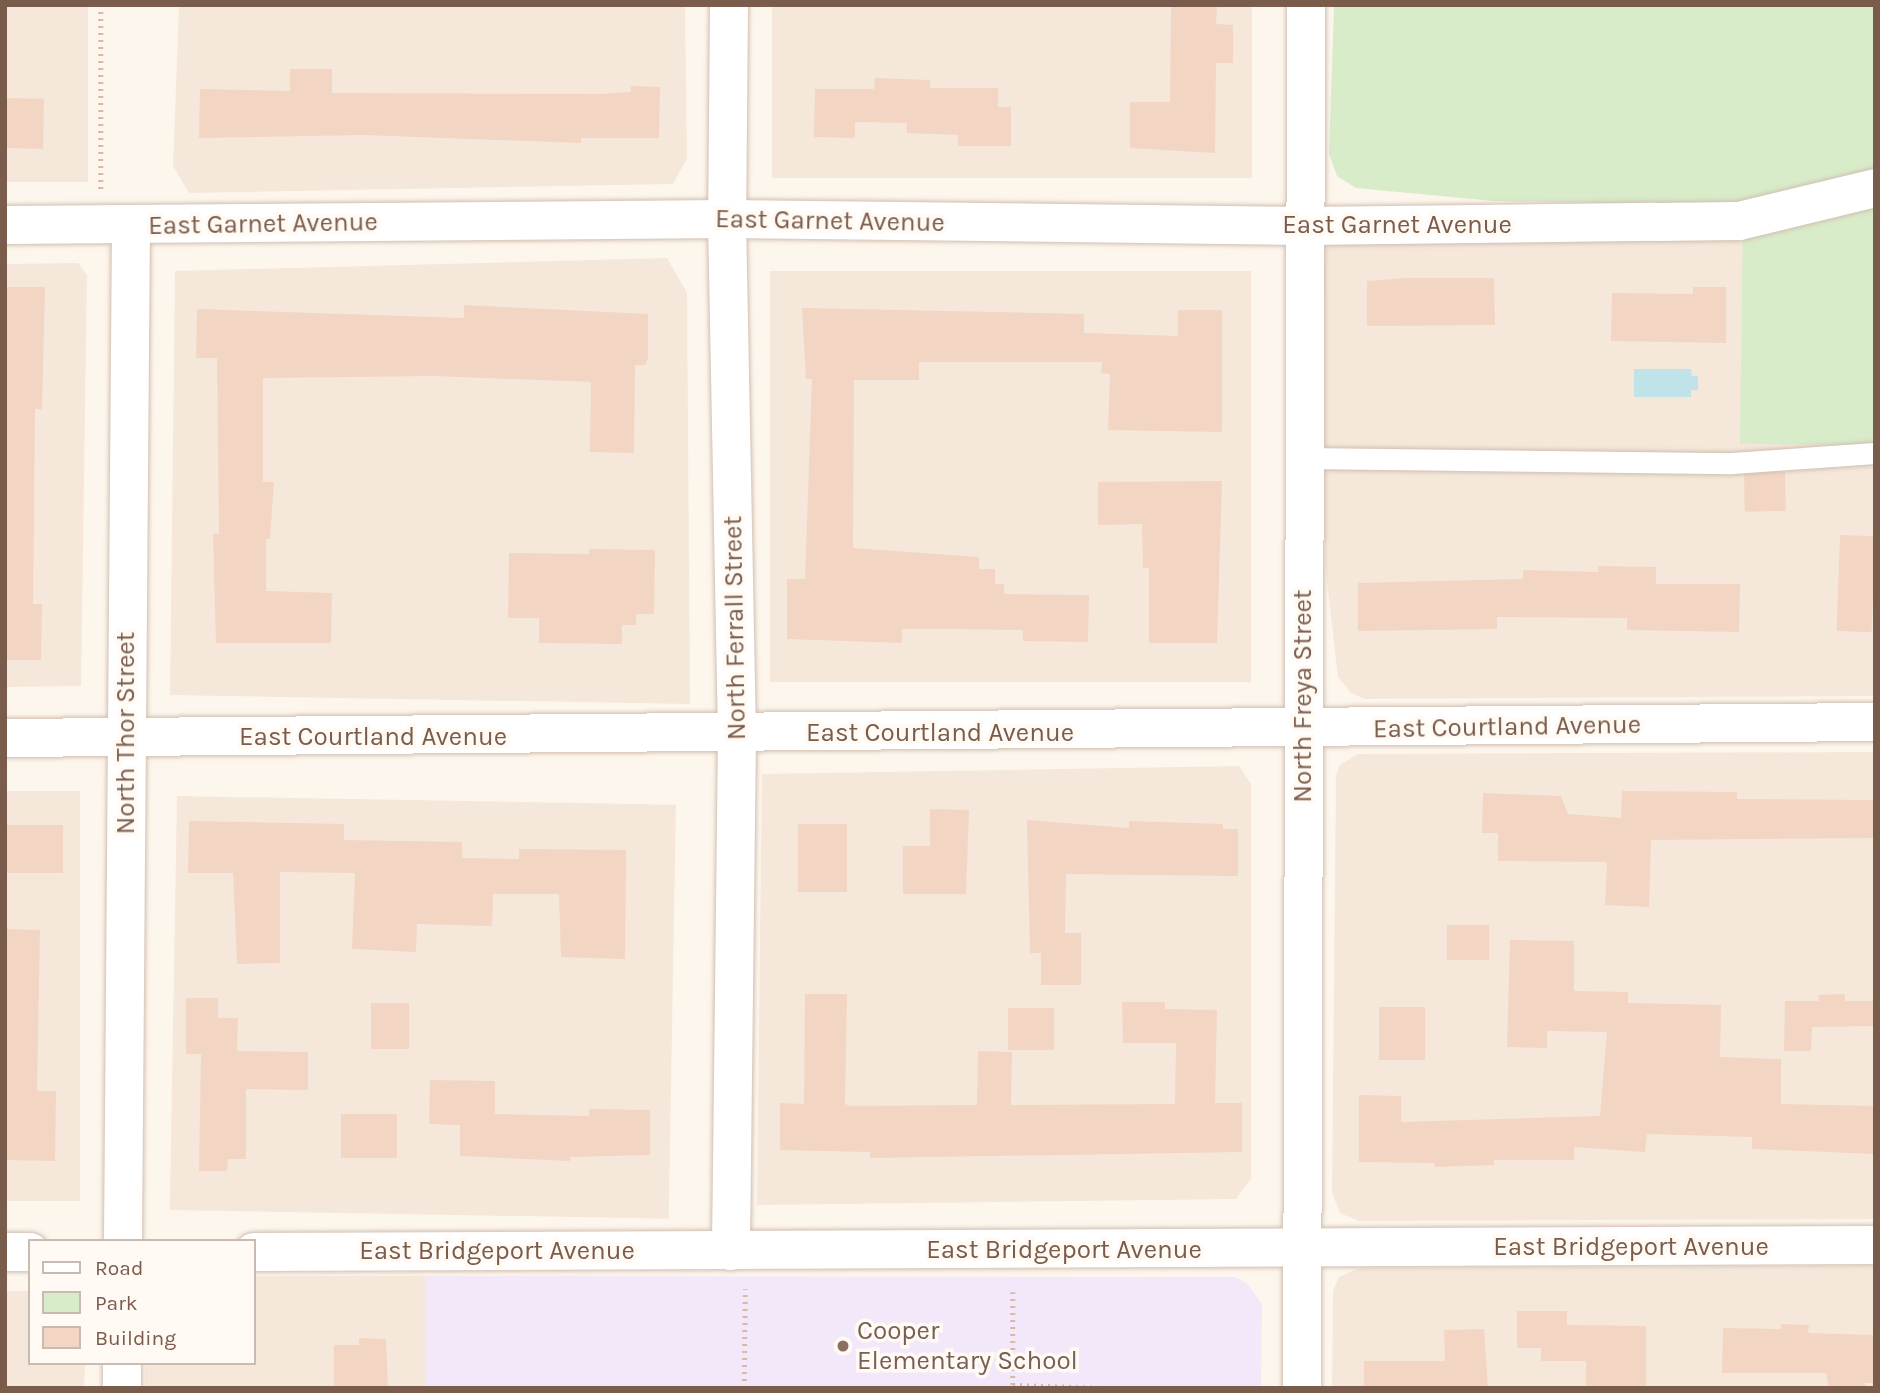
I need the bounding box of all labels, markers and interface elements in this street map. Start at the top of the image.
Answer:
street label: East Garnet Avenue [715,203,945,239]
street label: East Garnet Avenue [148,206,378,242]
street label: East Garnet Avenue [1282,209,1512,241]
street label: North Ferrall Street [717,515,753,741]
street label: North Freya Street [1287,589,1319,803]
street label: North Thor Street [110,632,142,834]
street label: East Courtland Avenue [1373,709,1641,745]
street label: East Courtland Avenue [806,717,1074,749]
street label: East Courtland Avenue [239,721,507,753]
street label: East Bridgeport Avenue [1493,1231,1769,1263]
street label: East Bridgeport Avenue [926,1234,1202,1266]
street label: East Bridgeport Avenue [359,1235,635,1267]
legend [28,1239,256,1365]
text: Road [95,1256,143,1280]
text: Park [95,1291,138,1315]
place label: Cooper Elementary School [857,1315,1078,1376]
text: Building [95,1326,176,1350]
marker: Cooper Elementary School [835,1338,851,1354]

